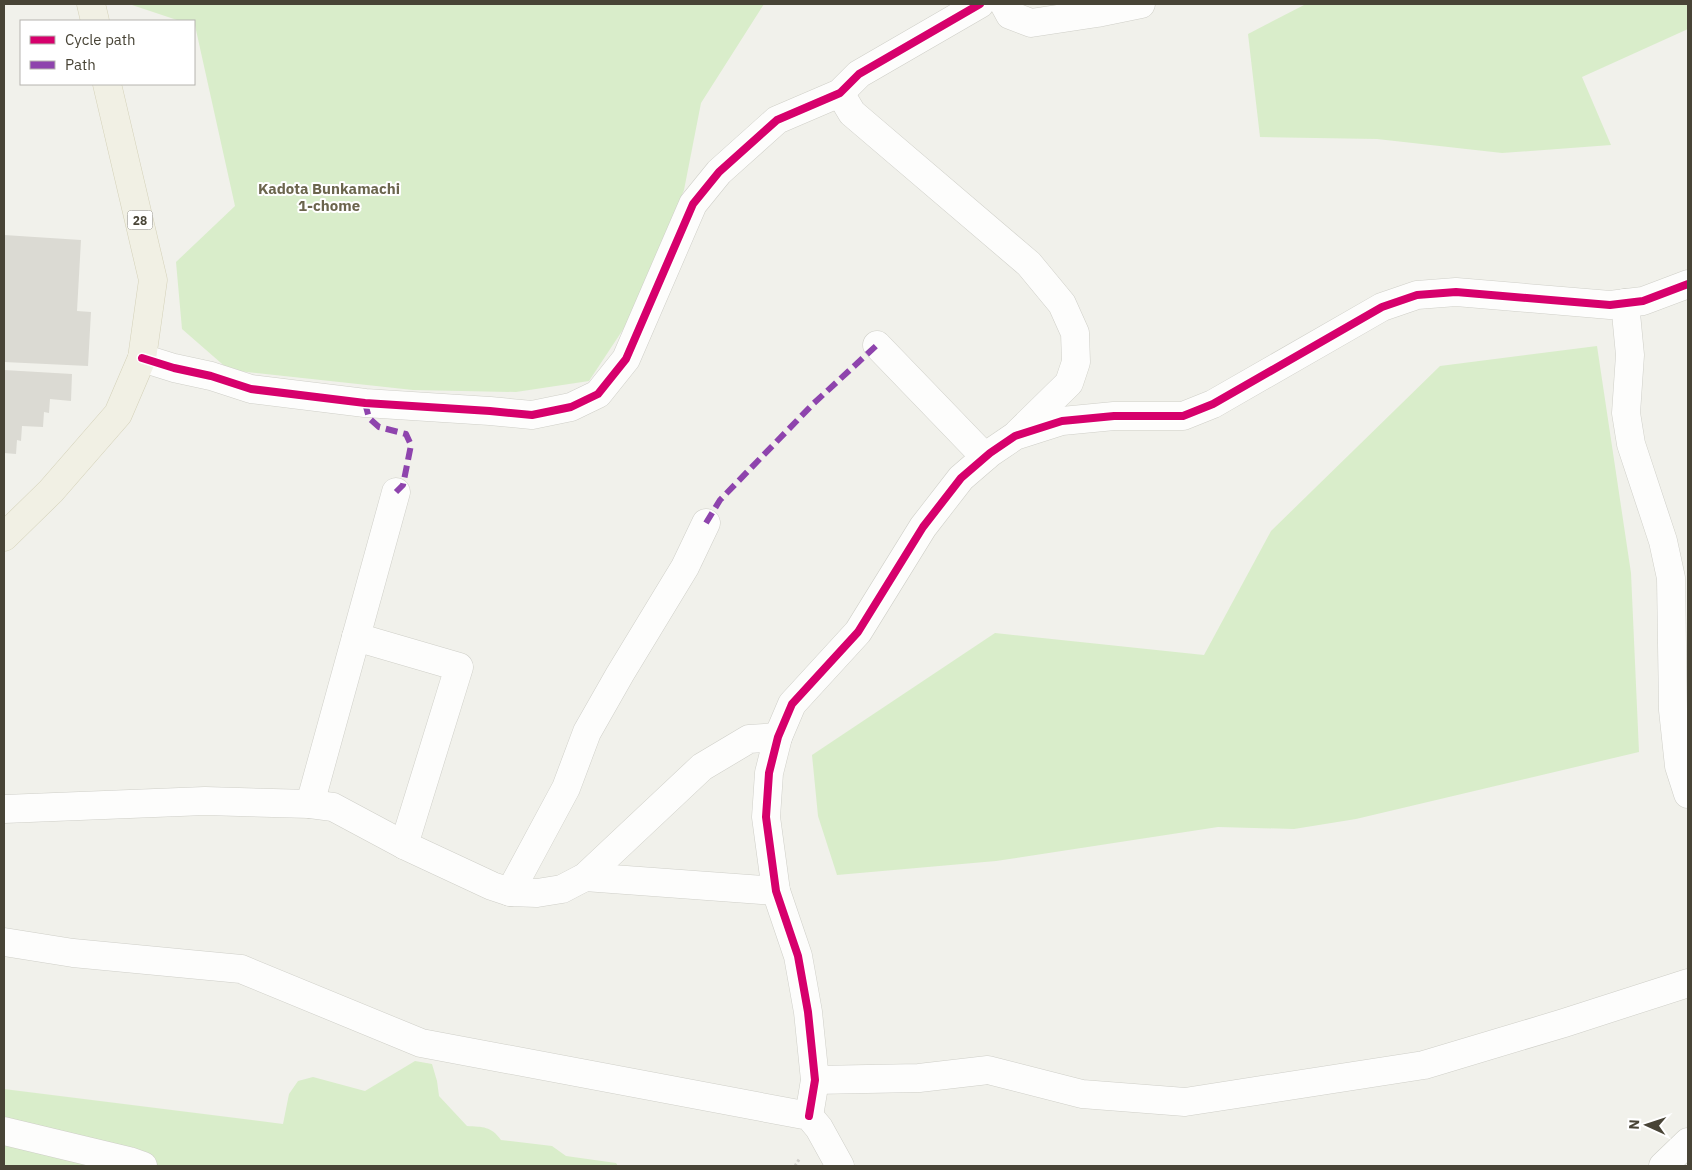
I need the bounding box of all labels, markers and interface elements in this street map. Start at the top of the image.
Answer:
legend [20,20,195,85]
text: Cycle path [65,30,136,49]
text: Path [65,55,96,74]
district label: Kadota Bunkamachi 1-chome [258,179,400,215]
road number: 28 [128,210,152,230]
north arrow [1622,1100,1672,1150]
text: N [1625,1119,1643,1130]

